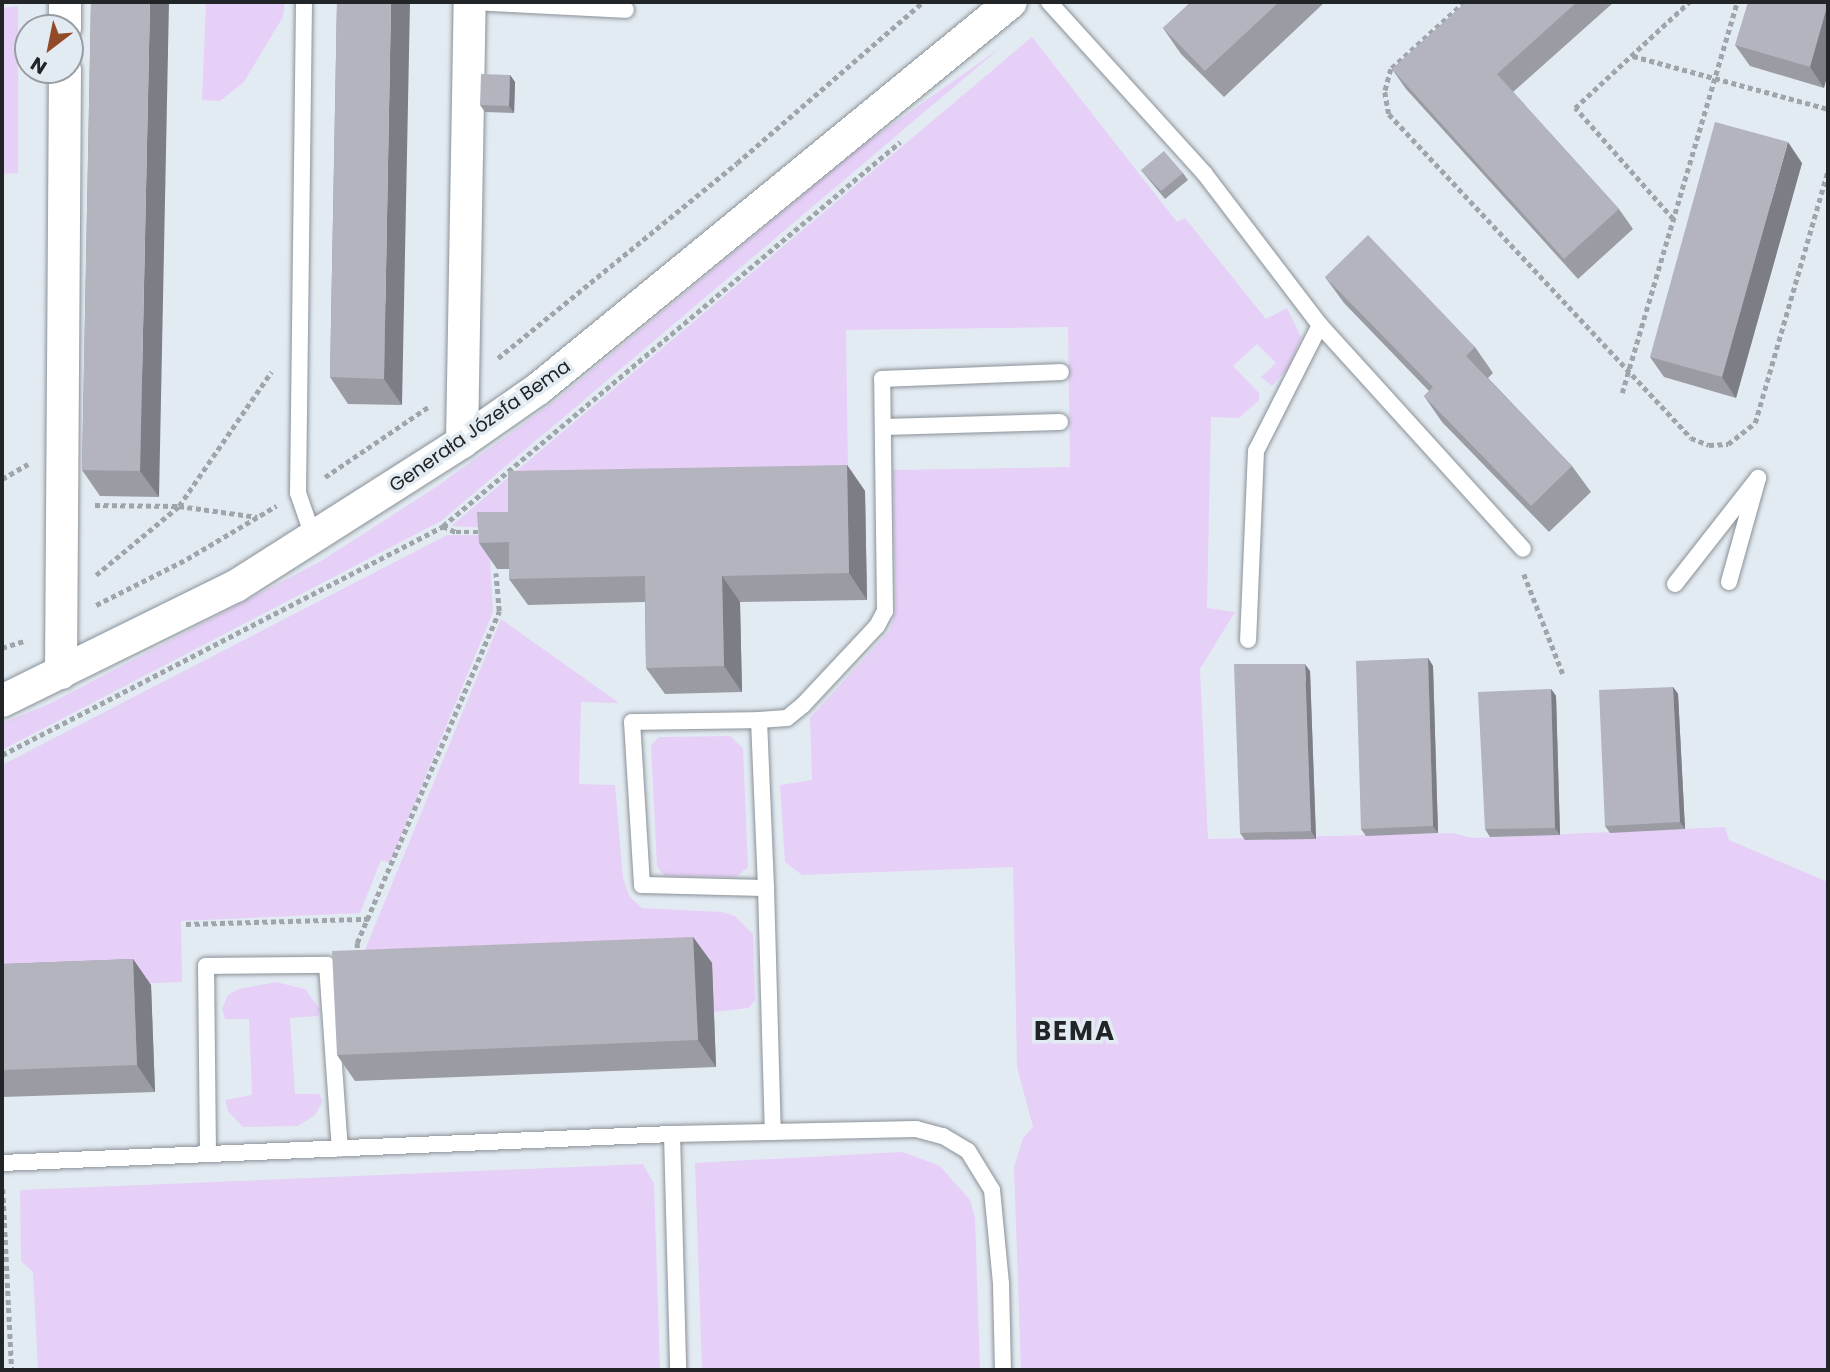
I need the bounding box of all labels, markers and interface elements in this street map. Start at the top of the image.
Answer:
north arrow [14,14,84,84]
text: N [25,50,52,81]
street label: Generała Józefa Bema [385,355,575,497]
district label: BEMA [1034,1016,1116,1048]

